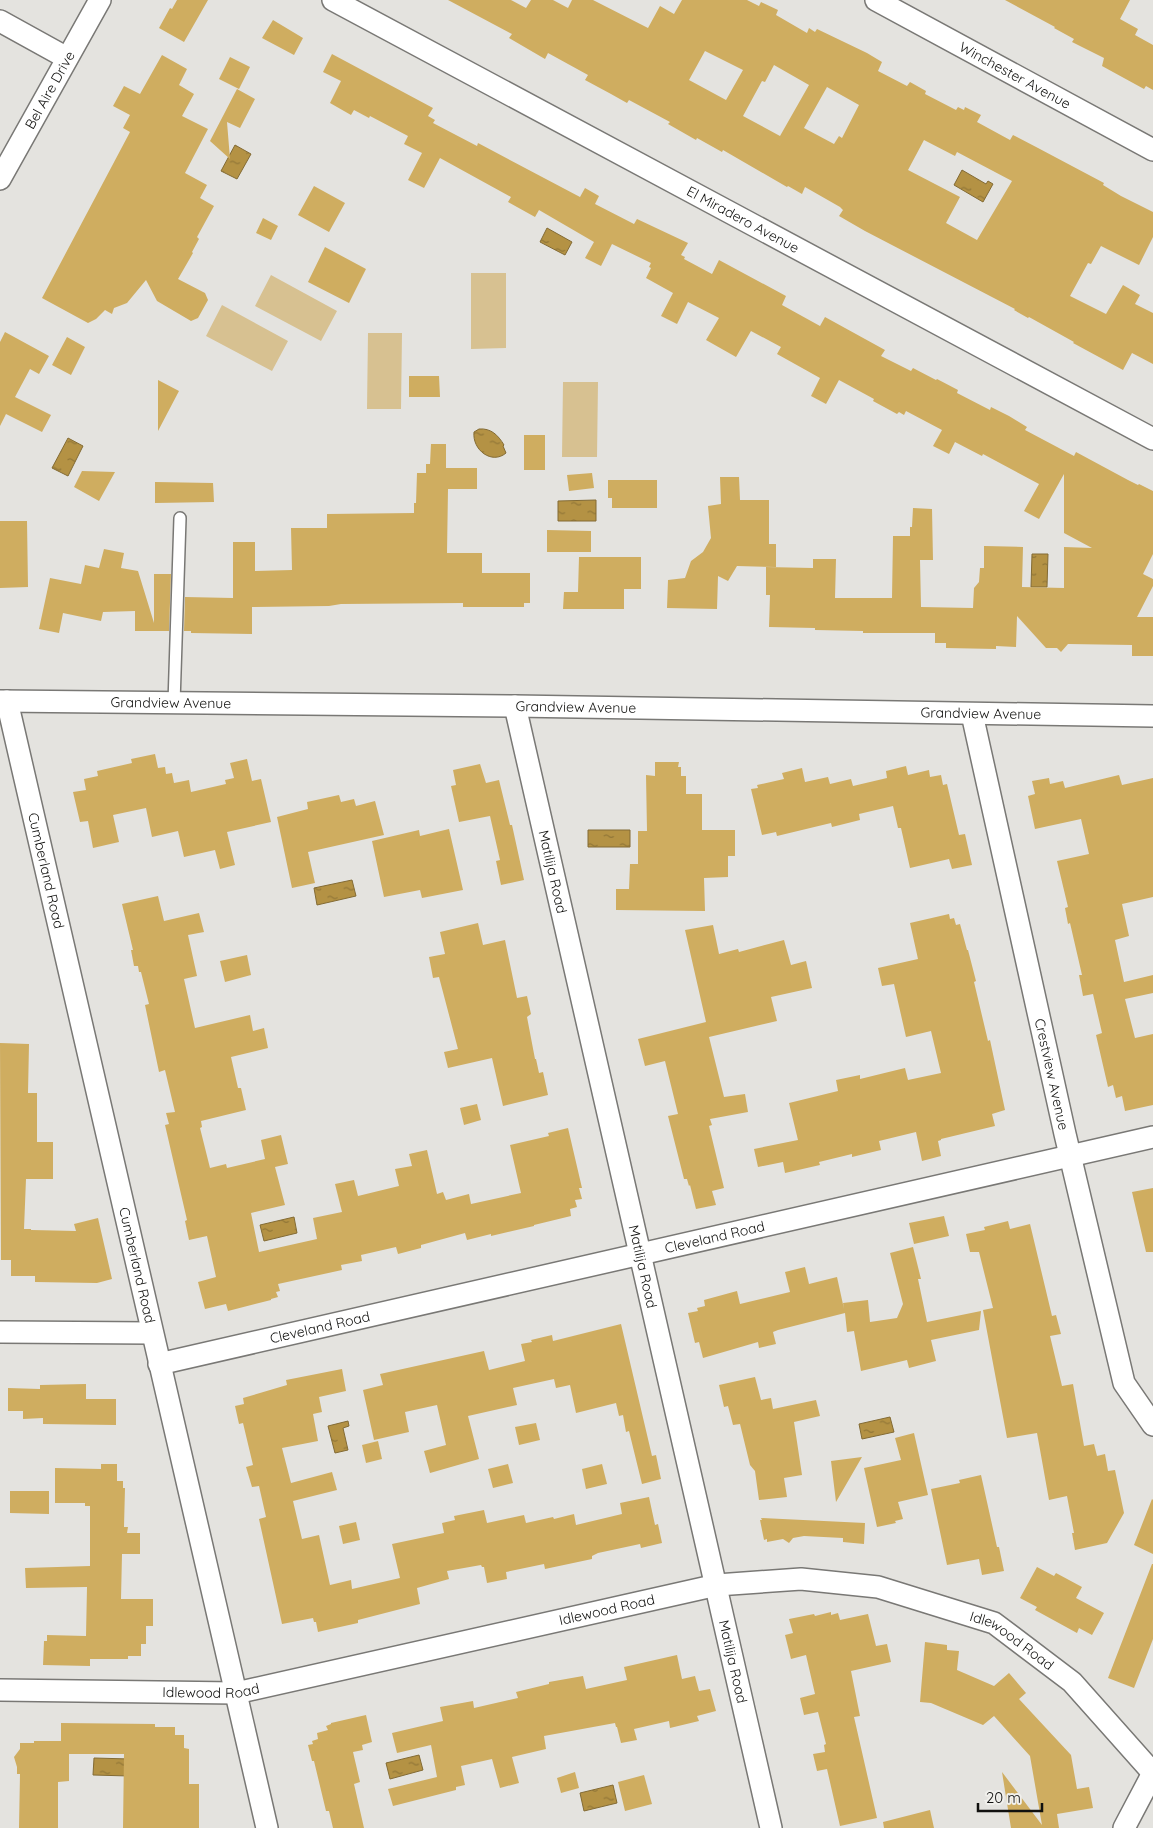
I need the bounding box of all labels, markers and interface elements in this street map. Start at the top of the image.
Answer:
street label: Winchester Avenue [956,38,1074,113]
street label: Bel Aire Drive [21,48,79,132]
street label: El Miradero Avenue [684,182,802,257]
street label: Grandview Avenue [111,693,231,712]
street label: Grandview Avenue [516,697,637,717]
street label: Grandview Avenue [920,703,1041,723]
street label: Cumberland Road [24,811,68,930]
street label: Matilija Road [535,828,571,915]
street label: Crestview Avenue [1031,1017,1073,1132]
street label: Cumberland Road [115,1205,159,1325]
street label: Cleveland Road [663,1217,767,1257]
street label: Matilija Road [625,1223,661,1310]
street label: Cleveland Road [268,1307,372,1347]
street label: Idlewood Road [557,1590,656,1629]
street label: Idlewood Road [968,1607,1057,1674]
street label: Matilija Road [715,1618,751,1705]
street label: Idlewood Road [162,1679,261,1702]
scale bar [978,1780,1042,1812]
text: 20 m [986,1788,1021,1807]

